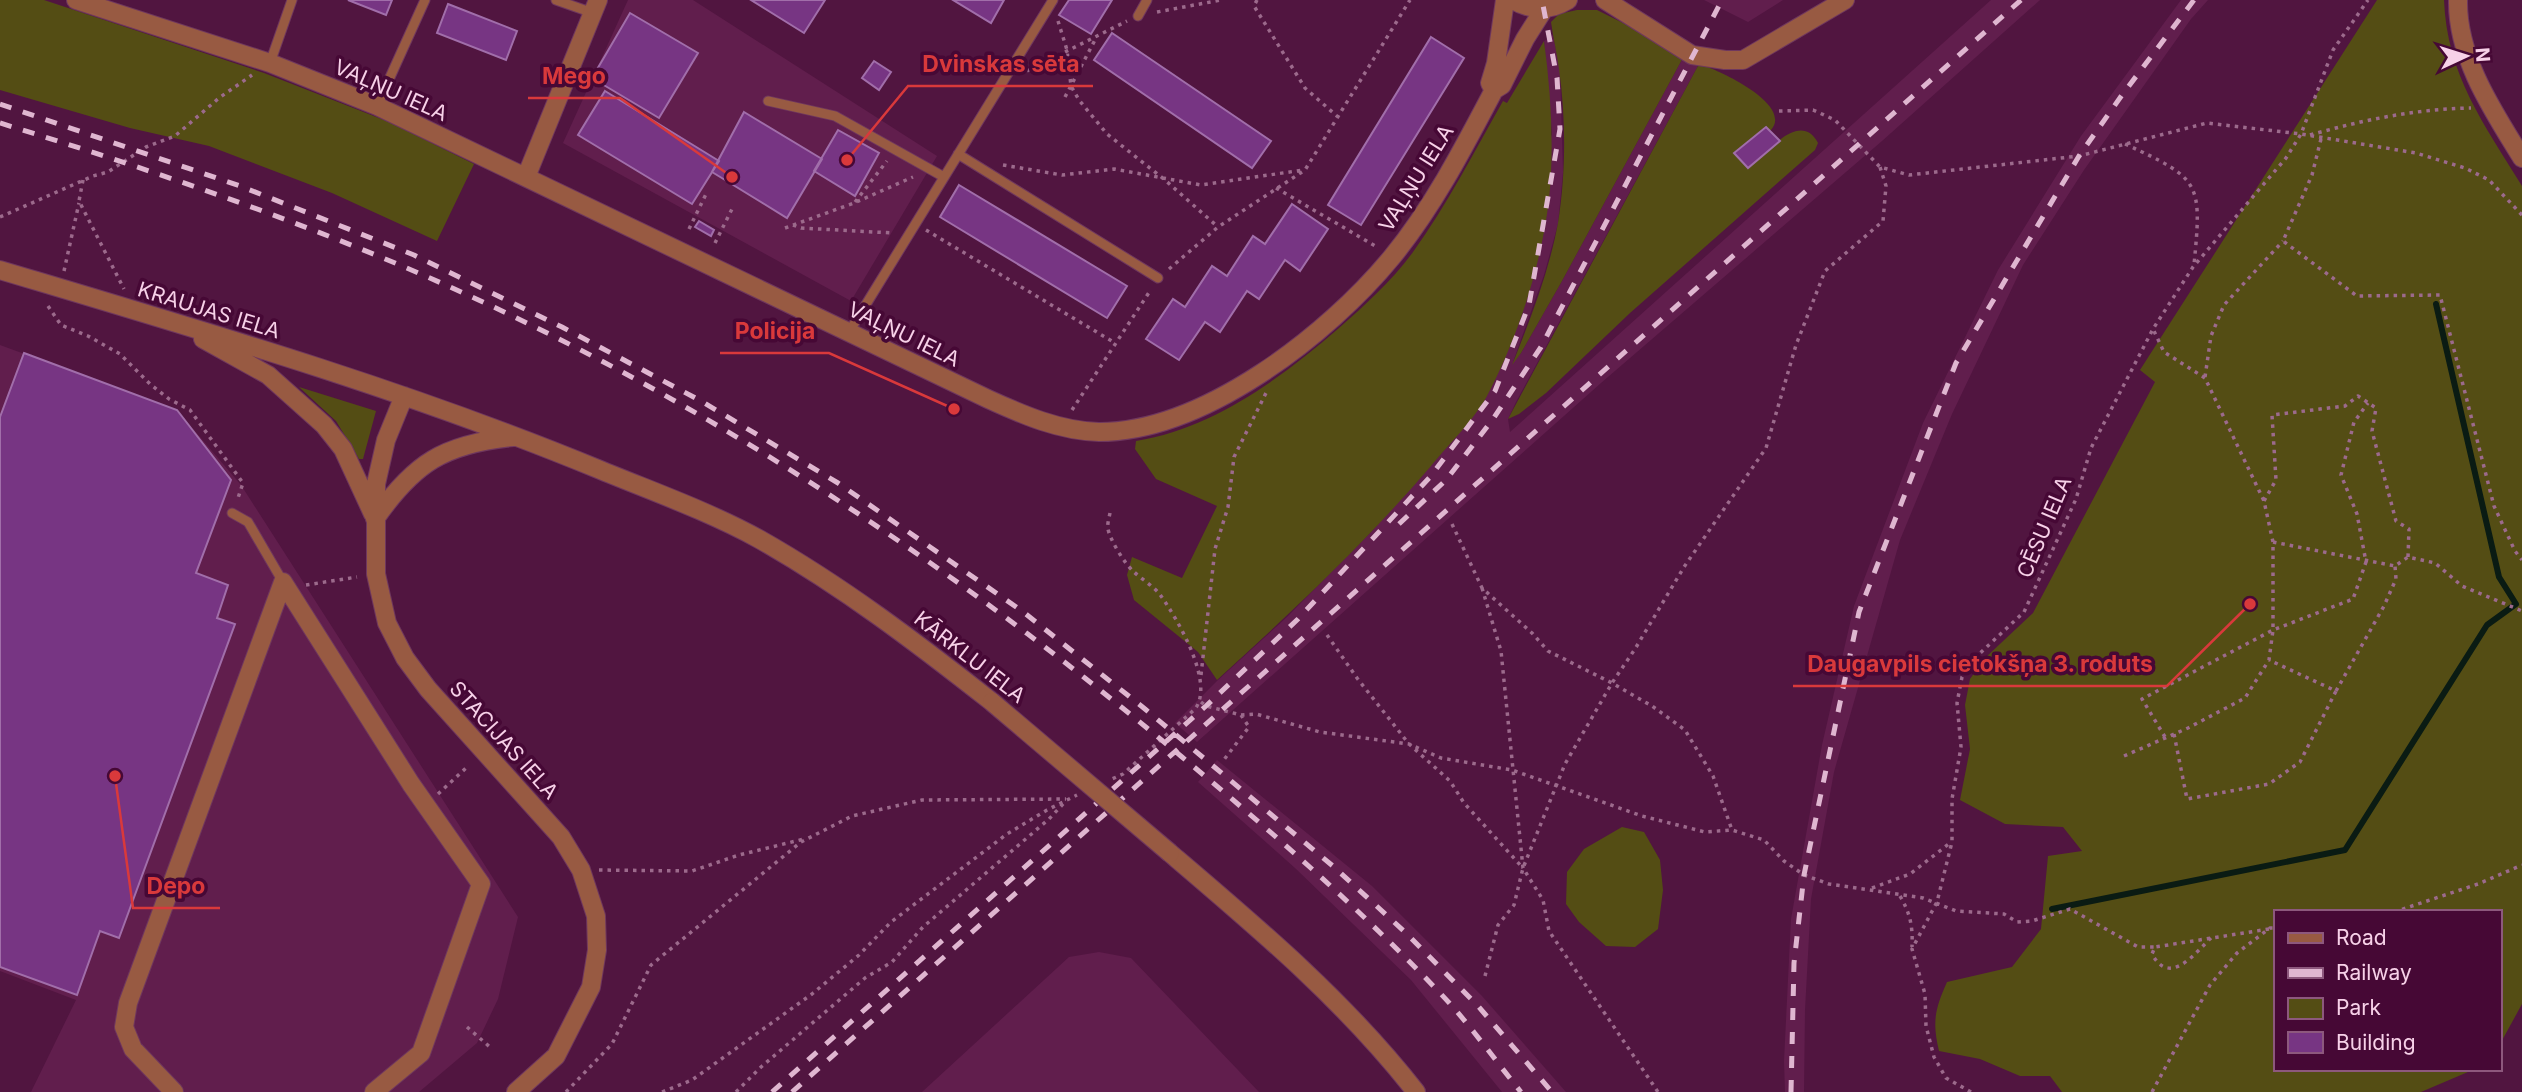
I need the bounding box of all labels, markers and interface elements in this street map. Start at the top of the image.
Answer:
north arrow [2431,21,2501,91]
callout: Dvinskas sēta [908,42,1093,86]
text: N [2470,47,2494,63]
text: Dvinskas sēta [922,50,1080,78]
street label: VAĻŅU IELA [330,54,452,127]
callout: Mego [528,54,620,98]
text: Mego [542,62,606,90]
street label: VAĻŅU IELA [1373,120,1460,237]
street label: KRAUJAS IELA [135,276,283,344]
street label: VAĻŅU IELA [844,296,964,373]
callout: Policija [720,309,829,353]
text: Policija [735,317,815,345]
street label: CĒSU IELA [2011,473,2077,581]
street label: KĀRKLU IELA [909,606,1031,708]
callout: Daugavpils cietokšņa 3. roduts [1793,642,2167,686]
text: Daugavpils cietokšņa 3. roduts [1807,650,2153,678]
street label: STACIJAS IELA [444,676,564,804]
callout: Depo [133,864,220,908]
text: Depo [147,872,205,900]
legend [2274,910,2501,1071]
text: Road [2336,925,2387,950]
text: Railway [2336,960,2412,985]
text: Park [2336,995,2381,1020]
text: Building [2336,1030,2416,1055]

